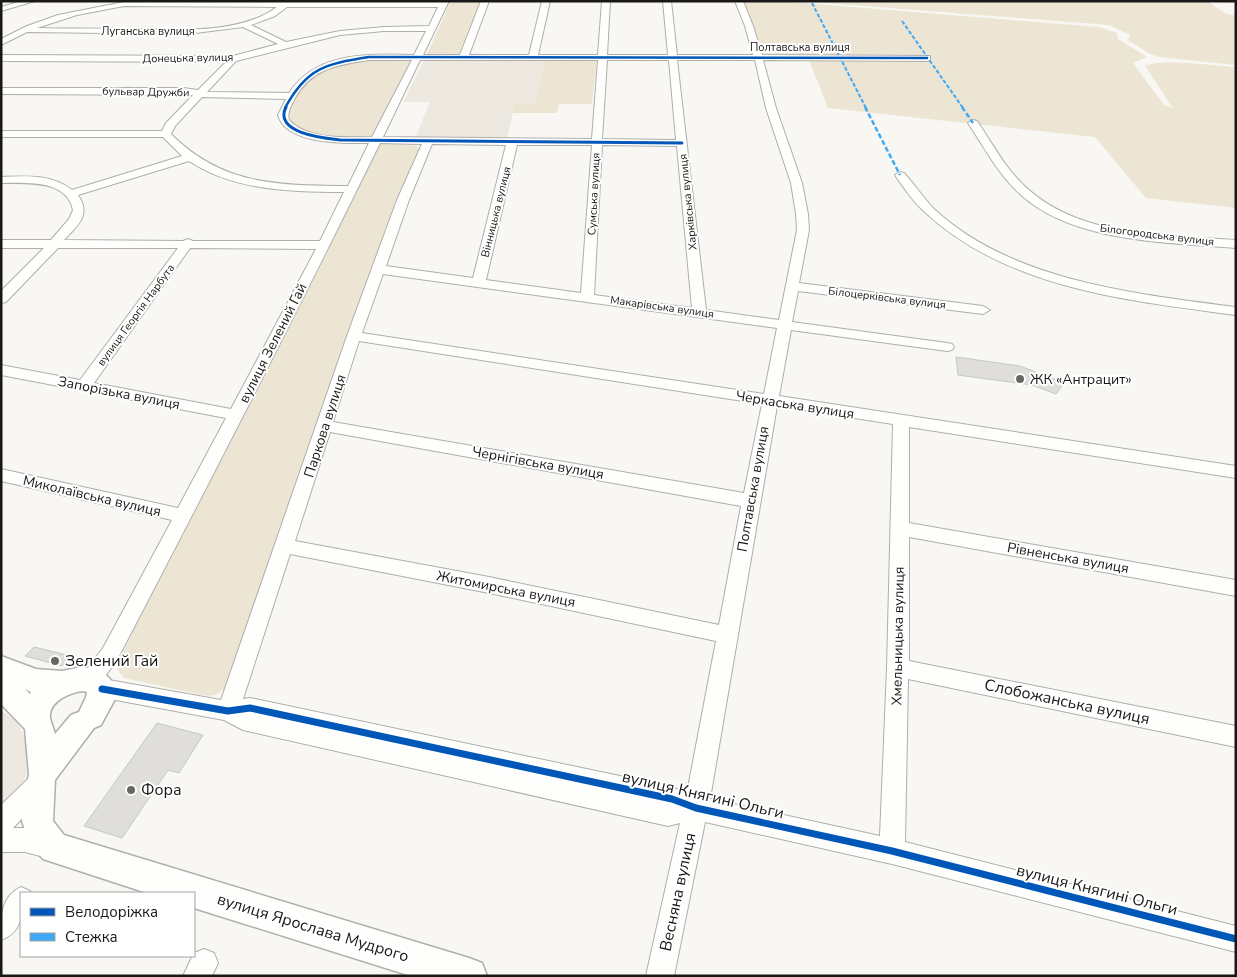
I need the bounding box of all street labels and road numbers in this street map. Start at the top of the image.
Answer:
street label: Луганська вулиця [101,24,195,39]
street label: Полтавська вулиця [750,40,850,55]
street label: Донецька вулиця [142,50,234,66]
street label: бульвар Дружби [102,84,190,100]
street label: Сумська вулиця [584,152,604,236]
street label: Харківська вулиця [675,153,700,251]
street label: Вінницька вулиця [477,165,515,259]
street label: Білогородська вулиця [1099,221,1215,249]
street label: вулиця Георгія Нарбута [94,261,178,369]
street label: вулиця Зелений Гай [235,280,311,406]
street label: Білоцерківська вулиця [827,283,947,313]
street label: Макарівська вулиця [609,292,715,322]
street label: Запорізька вулиця [56,372,182,414]
street label: Паркова вулиця [299,372,351,480]
street label: Черкаська вулиця [734,386,856,424]
street label: Полтавська вулиця [733,425,773,553]
street label: Чернігівська вулиця [471,442,605,484]
street label: Миколаївська вулиця [21,471,163,521]
street label: Рівненська вулиця [1006,538,1130,578]
street label: Житомирська вулиця [435,566,577,612]
street label: Хмельницька вулиця [887,566,909,706]
street label: Слобожанська вулиця [982,674,1152,730]
street label: вулиця Княгині Ольги [620,766,786,824]
street label: Весняна вулиця [655,831,701,953]
street label: вулиця Княгині Ольги [1014,859,1180,921]
street label: вулиця Ярослава Мудрого [214,888,412,968]

